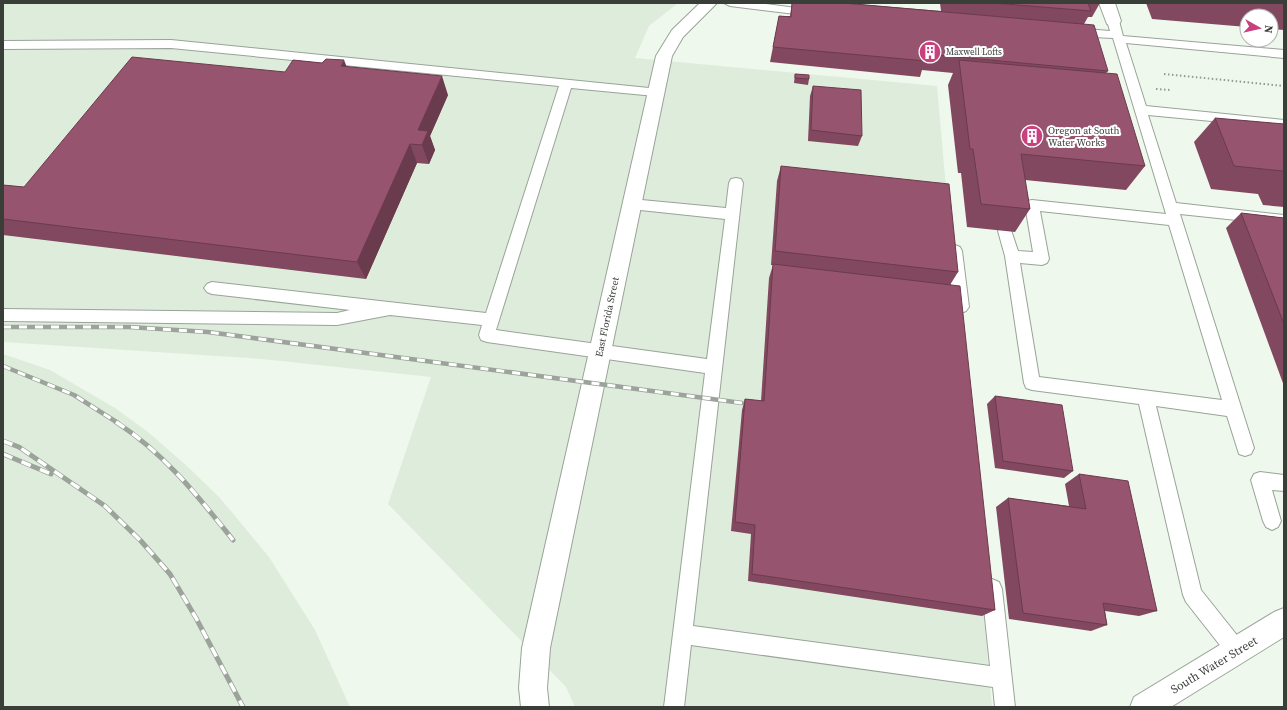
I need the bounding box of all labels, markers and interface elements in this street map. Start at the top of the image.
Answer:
north arrow [1239,8,1279,48]
text: N [1260,24,1276,34]
building icon: Maxwell Lofts [917,39,943,65]
place label: Maxwell Lofts [946,46,1002,58]
building icon: Oregon at South Water Works [1019,123,1045,149]
place label: Oregon at South Water Works [1048,124,1120,149]
street label: East Florida Street [592,275,622,358]
street label: South Water Street [1167,633,1261,697]

